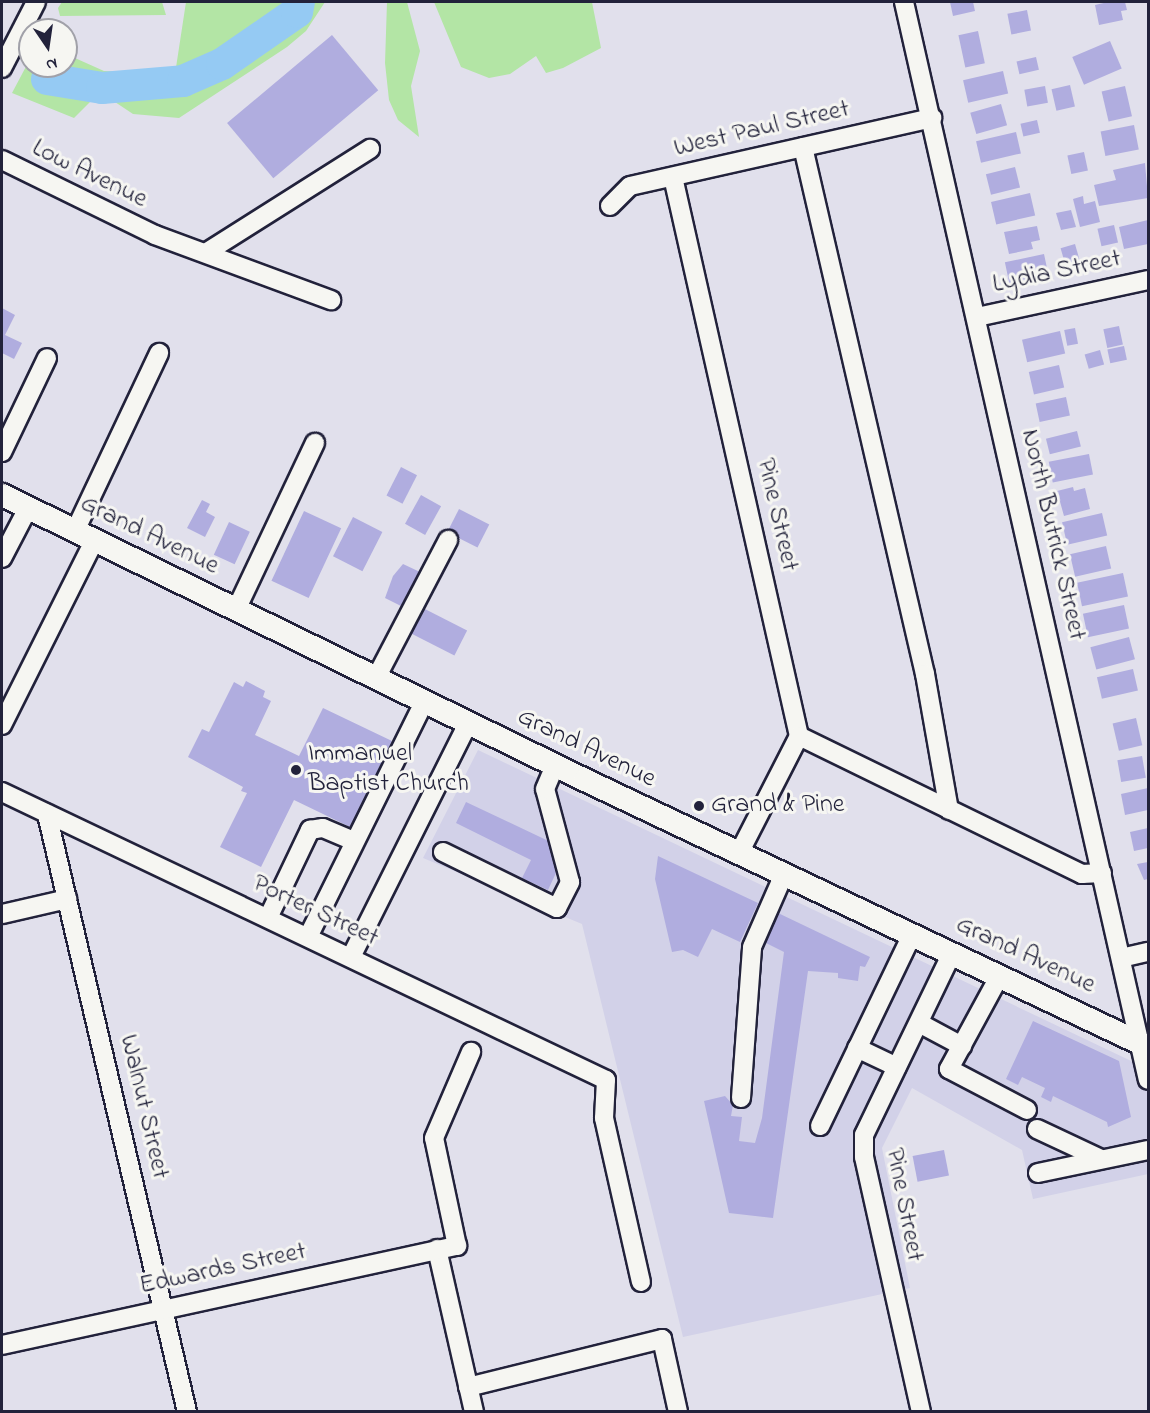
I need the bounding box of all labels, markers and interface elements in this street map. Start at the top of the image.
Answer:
north arrow [18,18,78,78]
text: N [44,51,60,76]
street label: West Paul Street [671,95,853,165]
street label: Low Avenue [26,134,152,216]
street label: Lydia Street [990,244,1124,302]
street label: North Butrick Street [1013,427,1091,643]
street label: Pine Street [748,456,804,574]
street label: Grand Avenue [75,489,223,583]
street label: Grand Avenue [512,702,660,796]
place label: Immanuel Baptist Church [308,739,469,800]
marker: Immanuel Baptist Church [289,763,303,777]
place label: Grand & Pine [711,790,844,822]
marker: Grand & Pine [692,799,706,813]
street label: Porter Street [247,869,383,955]
street label: Grand Avenue [950,910,1100,1002]
street label: Walnut Street [111,1032,175,1182]
street label: Pine Street [877,1146,929,1264]
street label: Edwards Street [137,1237,309,1303]

